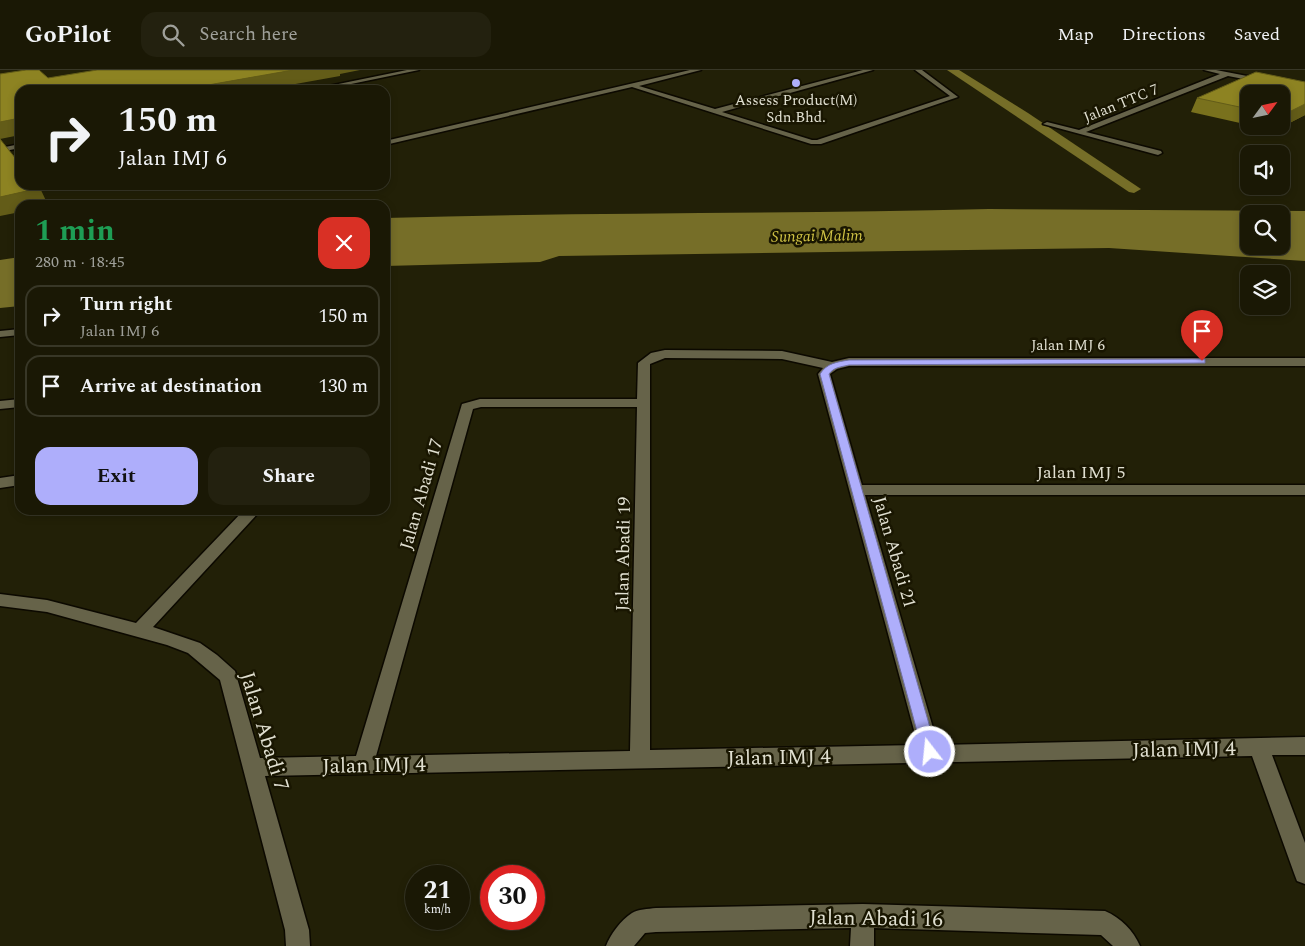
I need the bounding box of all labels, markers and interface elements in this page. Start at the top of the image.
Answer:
search box [141,12,491,57]
text: GoPilot [25,17,111,53]
text: Search here [199,20,298,49]
icon: search [159,21,187,49]
text: Map [1058,21,1094,48]
text: Directions [1122,21,1206,48]
text: Saved [1234,21,1280,48]
marker: Assess Product(M) Sdn.Bhd. [790,77,802,89]
street label: Jalan TTC 7 [1080,78,1162,129]
north arrow [1240,85,1290,135]
map controls [1240,85,1290,315]
place label: Assess Product(M) Sdn.Bhd. [735,89,857,129]
text: 150 m [118,94,217,147]
icon: right [35,105,100,170]
text: Jalan IMJ 6 [118,142,227,175]
button: sound [1240,145,1290,195]
button: search [1240,205,1290,255]
text: 1 min [35,208,115,254]
button: close [318,217,370,269]
water label: Sungai Malim [771,223,864,249]
text: 280 m · 18:45 [35,250,125,274]
button: layers [1240,265,1290,315]
text: Turn right [80,290,173,319]
icon: right [37,302,65,330]
text: 150 m [318,302,368,331]
pin [1181,310,1223,361]
icon: arrive [1188,317,1216,345]
text: Jalan IMJ 6 [80,319,159,343]
street label: Jalan IMJ 6 [1031,334,1106,357]
icon: arrive [37,372,65,400]
text: Arrive at destination [80,372,262,401]
text: 130 m [318,372,368,401]
street label: Jalan Abadi 17 [393,435,450,553]
button: Exit [35,447,198,505]
button: Share [208,447,370,505]
street label: Jalan IMJ 5 [1036,459,1126,486]
street label: Jalan Abadi 21 [866,493,923,611]
street label: Jalan Abadi 19 [609,496,638,612]
street label: Jalan Abadi 7 [231,668,297,795]
position arrow [903,725,955,777]
street label: Jalan IMJ 4 [1132,733,1237,767]
street label: Jalan IMJ 4 [727,741,832,775]
street label: Jalan IMJ 4 [322,749,427,783]
speed limit sign: 30 [480,865,545,930]
text: 21 [423,872,452,910]
text: km/h [424,900,451,919]
street label: Jalan Abadi 16 [809,902,943,936]

